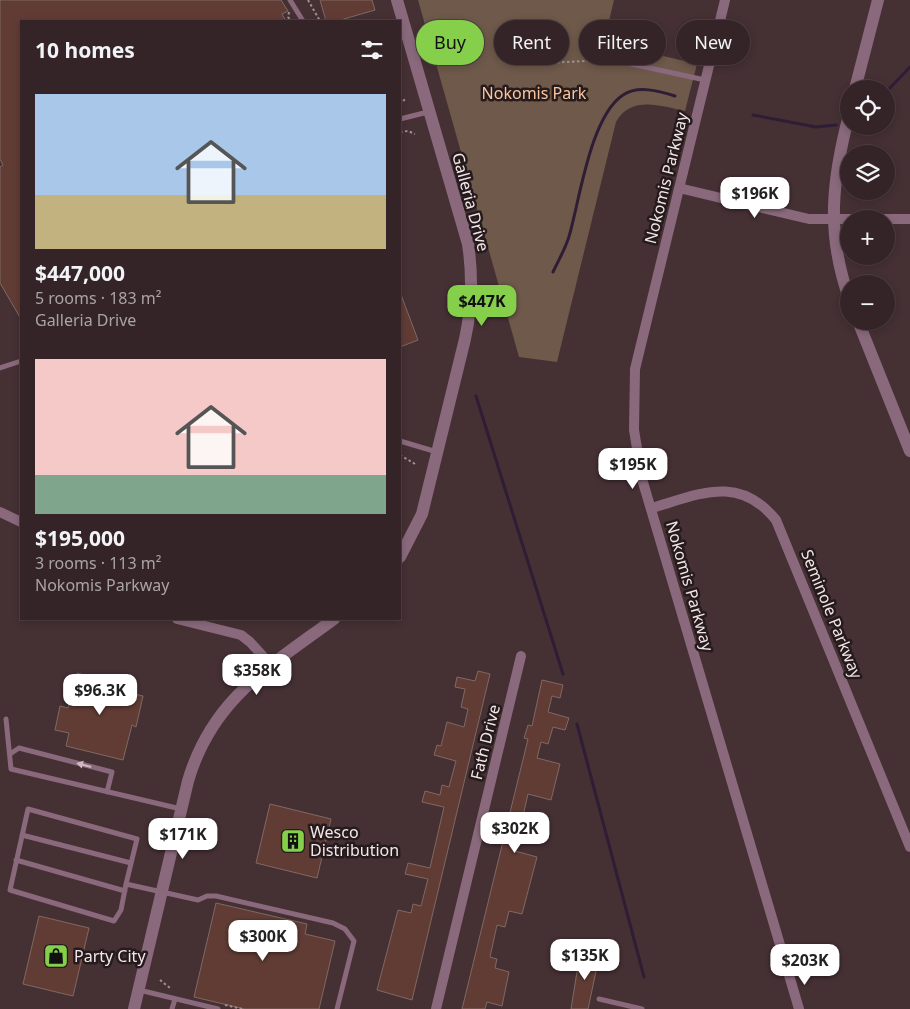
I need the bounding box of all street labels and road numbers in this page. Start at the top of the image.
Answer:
street label: Nokomis Parkway [639,109,693,246]
street label: Galleria Drive [447,150,495,254]
street label: Nokomis Parkway [661,518,719,654]
street label: Seminole Parkway [796,546,868,683]
street label: Fath Drive [465,702,505,782]

